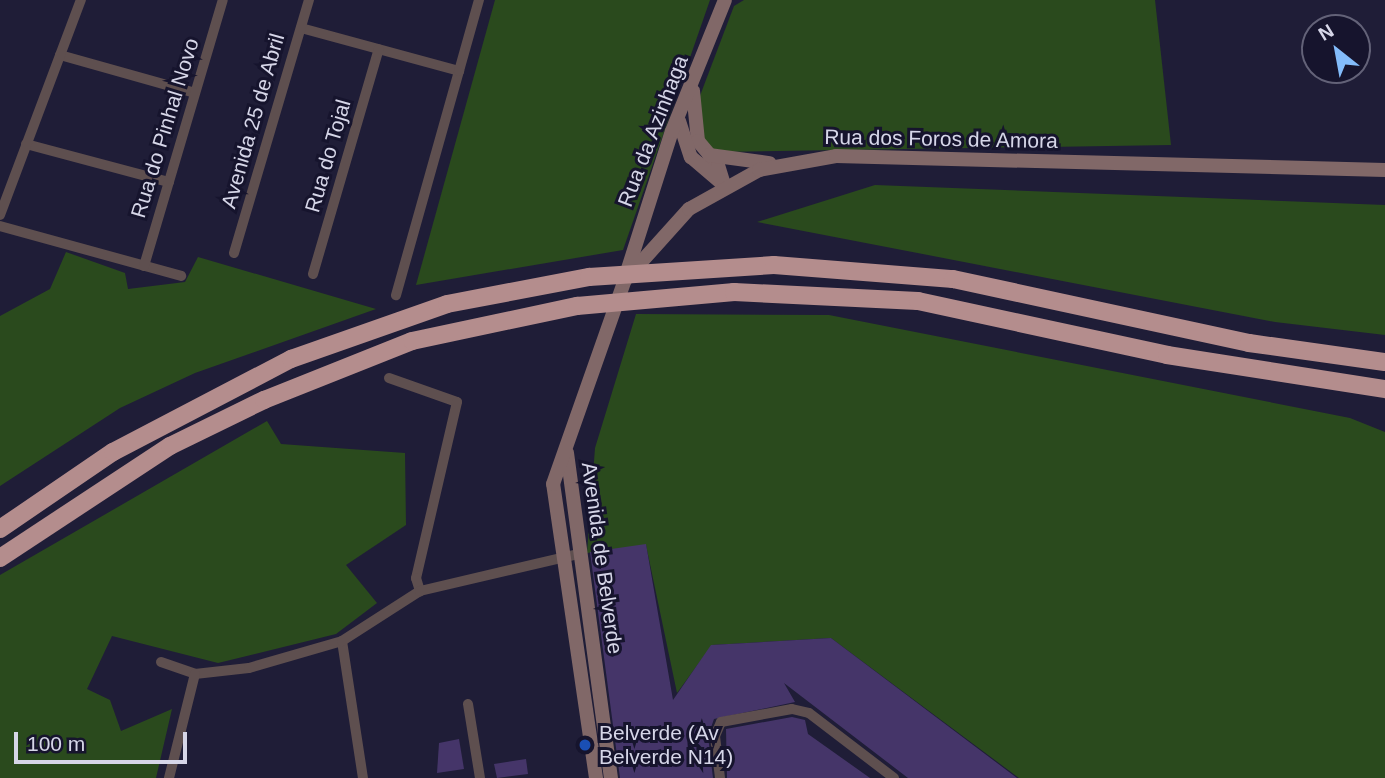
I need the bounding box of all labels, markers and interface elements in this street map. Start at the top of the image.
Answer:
north arrow [1301,14,1371,84]
text: N [1315,20,1337,45]
street label: Avenida 25 de Abril [216,30,290,212]
street label: Rua do Pinhal Novo [126,35,204,221]
street label: Rua da Azinhaga [612,51,694,211]
street label: Rua do Tojal [300,96,356,216]
street label: Rua dos Foros de Amora [823,124,1059,154]
street label: Avenida de Belverde [576,460,628,656]
scale bar [18,718,191,762]
place label: Belverde (Av Belverde N14) [599,720,733,770]
text: 100 m [27,732,85,755]
marker: Belverde (Av Belverde N14) [577,737,593,753]

